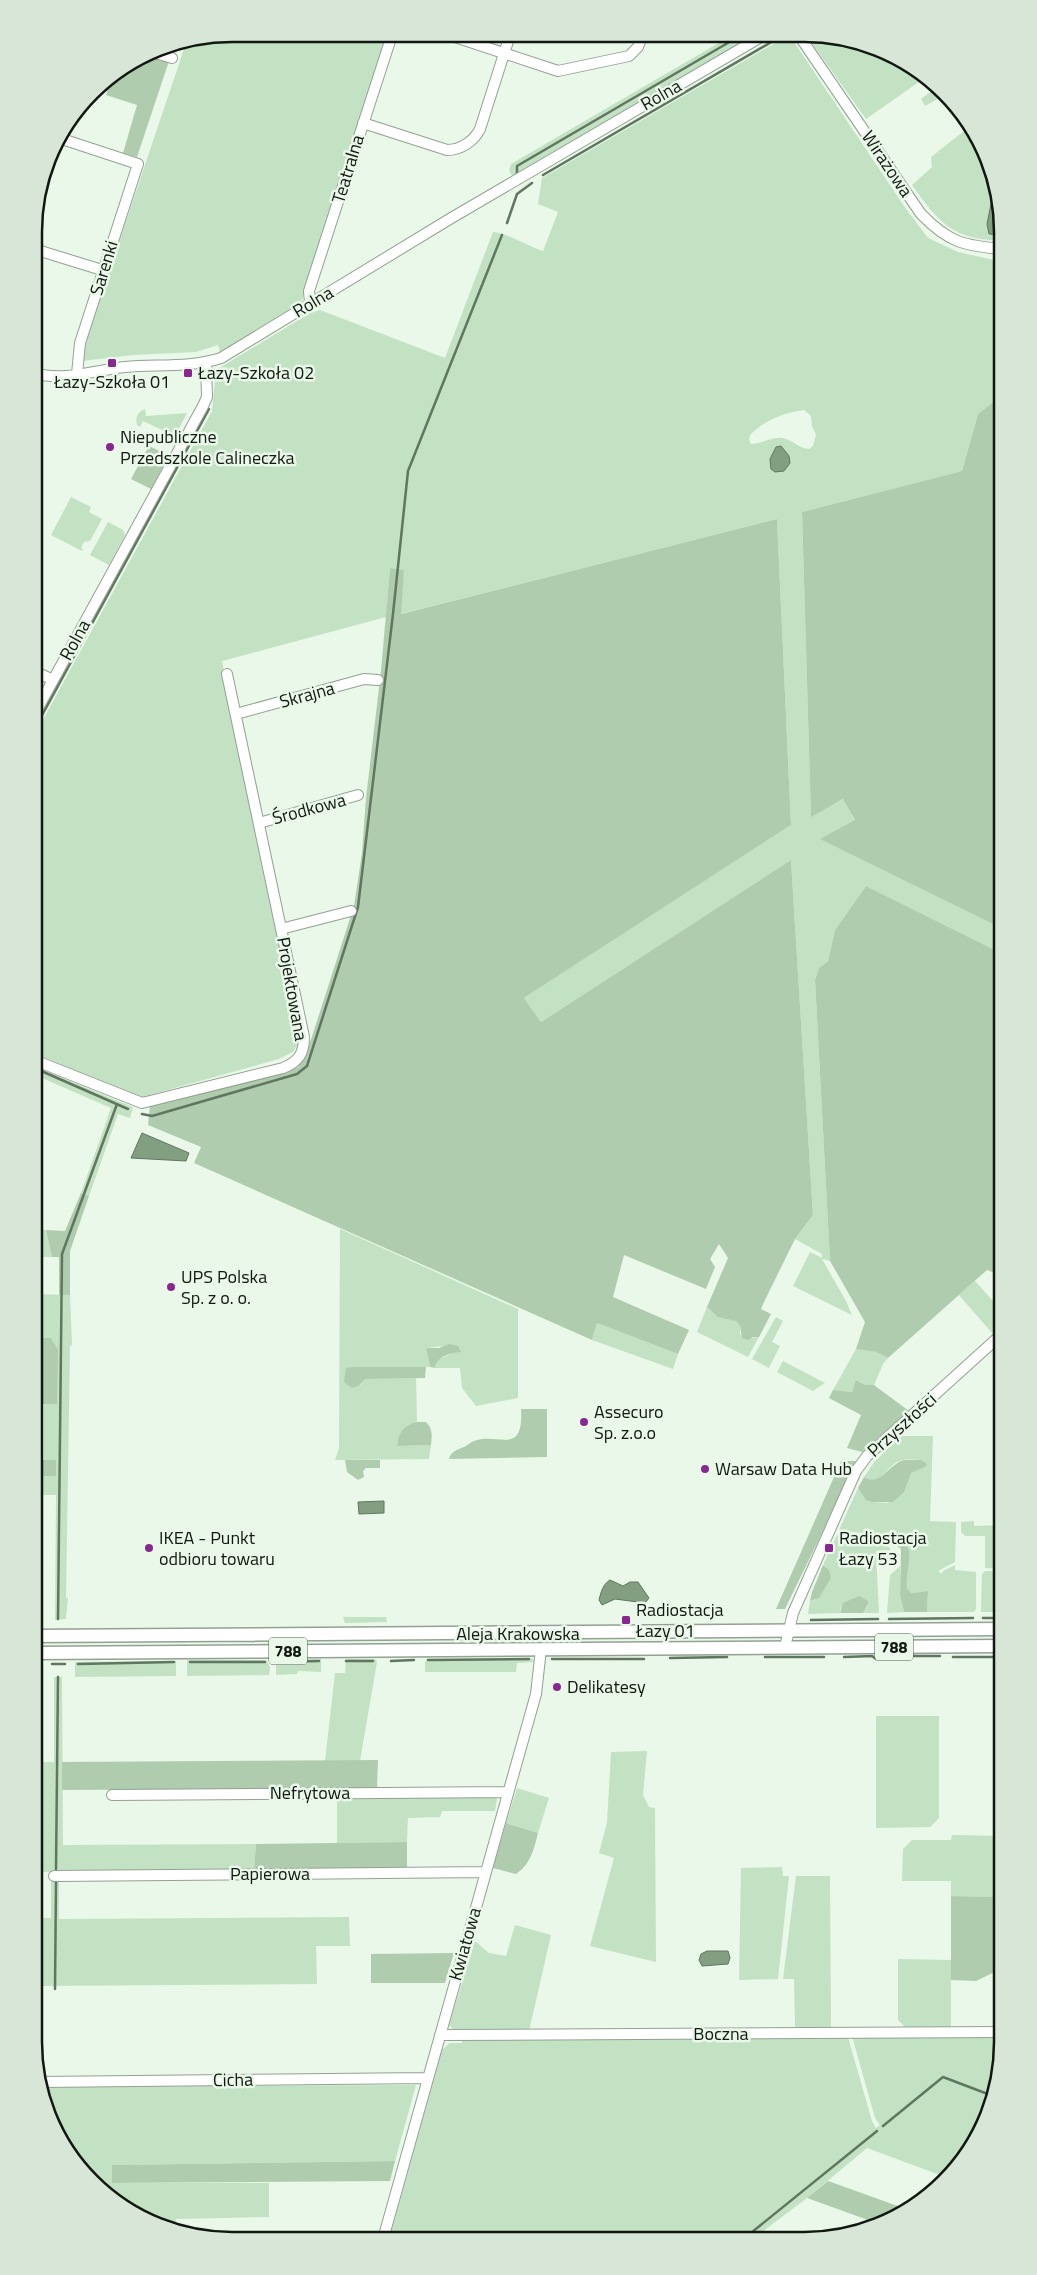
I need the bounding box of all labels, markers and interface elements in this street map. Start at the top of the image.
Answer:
street label: Rolna [635,72,686,117]
street label: Wirażowa [855,125,920,203]
street label: Teatralna [324,131,371,206]
street label: Sarenki [82,237,125,299]
street label: Rolna [287,279,338,324]
marker: Łazy-Szkoła 01 [106,357,118,369]
place label: Łazy-Szkoła 02 [197,359,314,386]
marker: Łazy-Szkoła 02 [182,367,194,379]
place label: Łazy-Szkoła 01 [53,368,170,395]
place label: Niepubliczne Przedszkole Calineczka [120,423,295,471]
marker: Niepubliczne Przedszkole Calineczka [104,441,116,453]
street label: Rolna [52,614,97,665]
street label: Skrajna [276,674,338,715]
street label: Środkowa [269,786,349,831]
street label: Projektowana [270,935,315,1043]
place label: UPS Polska Sp. z o. o. [181,1263,267,1311]
marker: UPS Polska Sp. z o. o. [165,1281,177,1293]
street label: Przyszłości [861,1386,942,1463]
place label: Assecuro Sp. z.o.o [594,1398,664,1446]
marker: Assecuro Sp. z.o.o [578,1416,590,1428]
place label: Warsaw Data Hub [715,1455,852,1482]
marker: Warsaw Data Hub [699,1463,711,1475]
place label: IKEA - Punkt odbioru towaru [159,1524,275,1572]
place label: Radiostacja Łazy 53 [838,1524,927,1572]
marker: IKEA - Punkt odbioru towaru [143,1542,155,1554]
marker: Radiostacja Łazy 53 [823,1542,835,1554]
place label: Radiostacja Łazy 01 [635,1596,724,1644]
marker: Radiostacja Łazy 01 [620,1614,632,1626]
street label: Aleja Krakowska [456,1620,580,1647]
road number: 788 [875,1634,913,1660]
road number: 788 [269,1638,307,1664]
place label: Delikatesy [567,1673,646,1700]
marker: Delikatesy [551,1681,563,1693]
street label: Nefrytowa [270,1779,350,1806]
street label: Papierowa [230,1860,310,1887]
street label: Kwiatowa [441,1904,488,1984]
street label: Boczna [693,2020,749,2047]
street label: Cicha [213,2066,253,2093]

